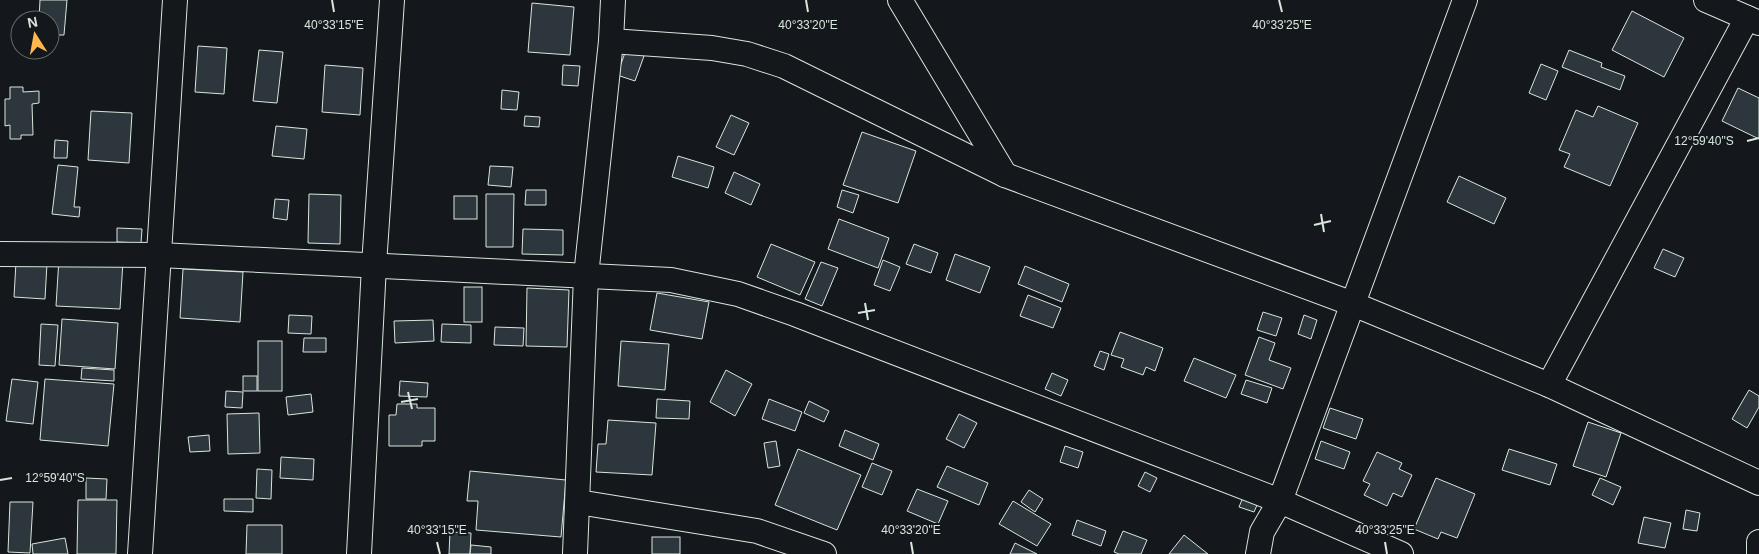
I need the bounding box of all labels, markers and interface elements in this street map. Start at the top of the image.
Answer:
north arrow [10,10,60,60]
text: N [26,13,39,31]
text: 40°33'15"E [304,18,364,32]
text: 40°33'20"E [778,18,838,32]
text: 40°33'25"E [1252,18,1312,32]
text: 12°59'40"S [1674,134,1734,148]
text: 12°59'40"S [25,471,85,485]
text: 40°33'15"E [407,523,467,537]
text: 40°33'20"E [881,523,941,537]
text: 40°33'25"E [1355,523,1415,537]

